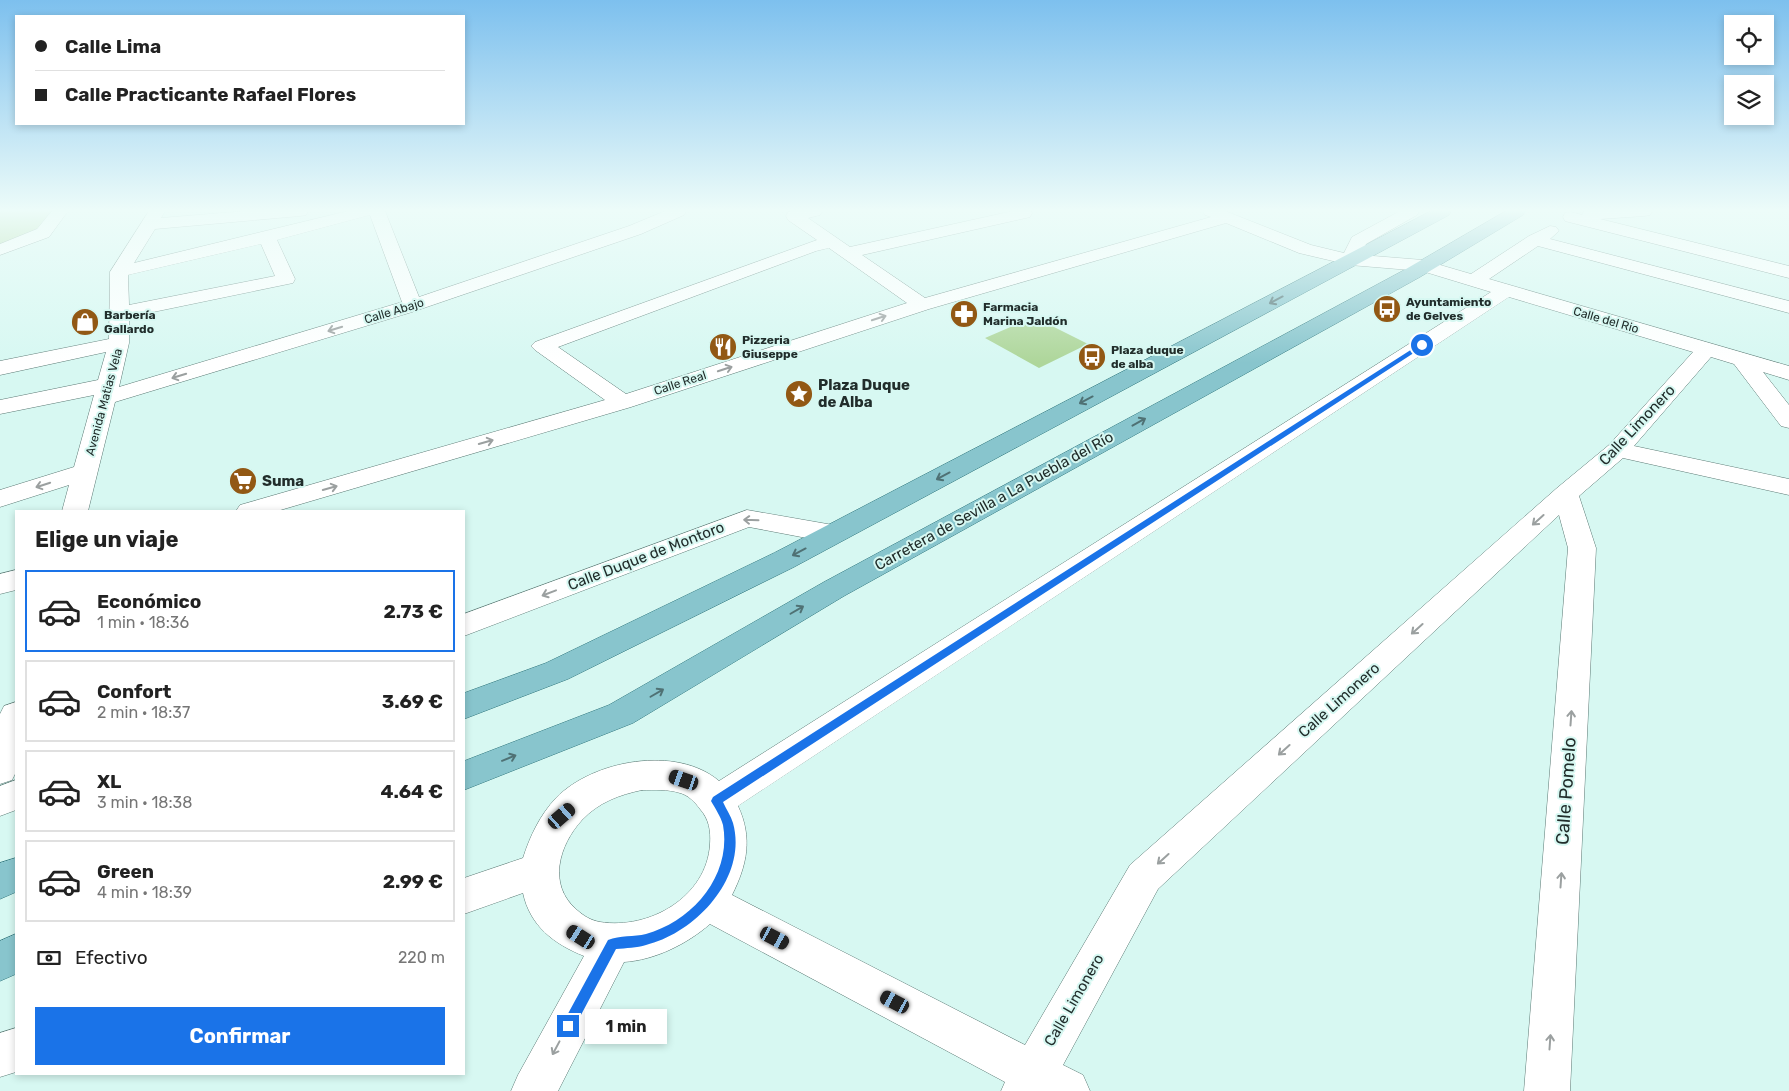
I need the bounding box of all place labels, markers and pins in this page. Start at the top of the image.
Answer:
bus stop icon: Ayuntamiento de Gelves [1372,294,1402,324]
place label: Ayuntamiento de Gelves [1406,295,1491,323]
pharmacy icon: Farmacia Marina Jaldón [949,299,979,329]
place label: Farmacia Marina Jaldón [983,300,1068,328]
shop icon: Barbería Gallardo [70,307,100,337]
place label: Barbería Gallardo [104,308,156,336]
restaurant icon: Pizzeria Giuseppe [708,332,738,362]
place label: Pizzeria Giuseppe [742,333,798,361]
bus stop icon: Plaza duque de alba [1077,342,1107,372]
place label: Plaza duque de alba [1111,343,1184,371]
place label: Plaza Duque de Alba [818,376,910,411]
place icon: Plaza Duque de Alba [784,379,814,409]
supermarket icon: Suma [228,466,258,496]
place label: Suma [262,472,304,490]

